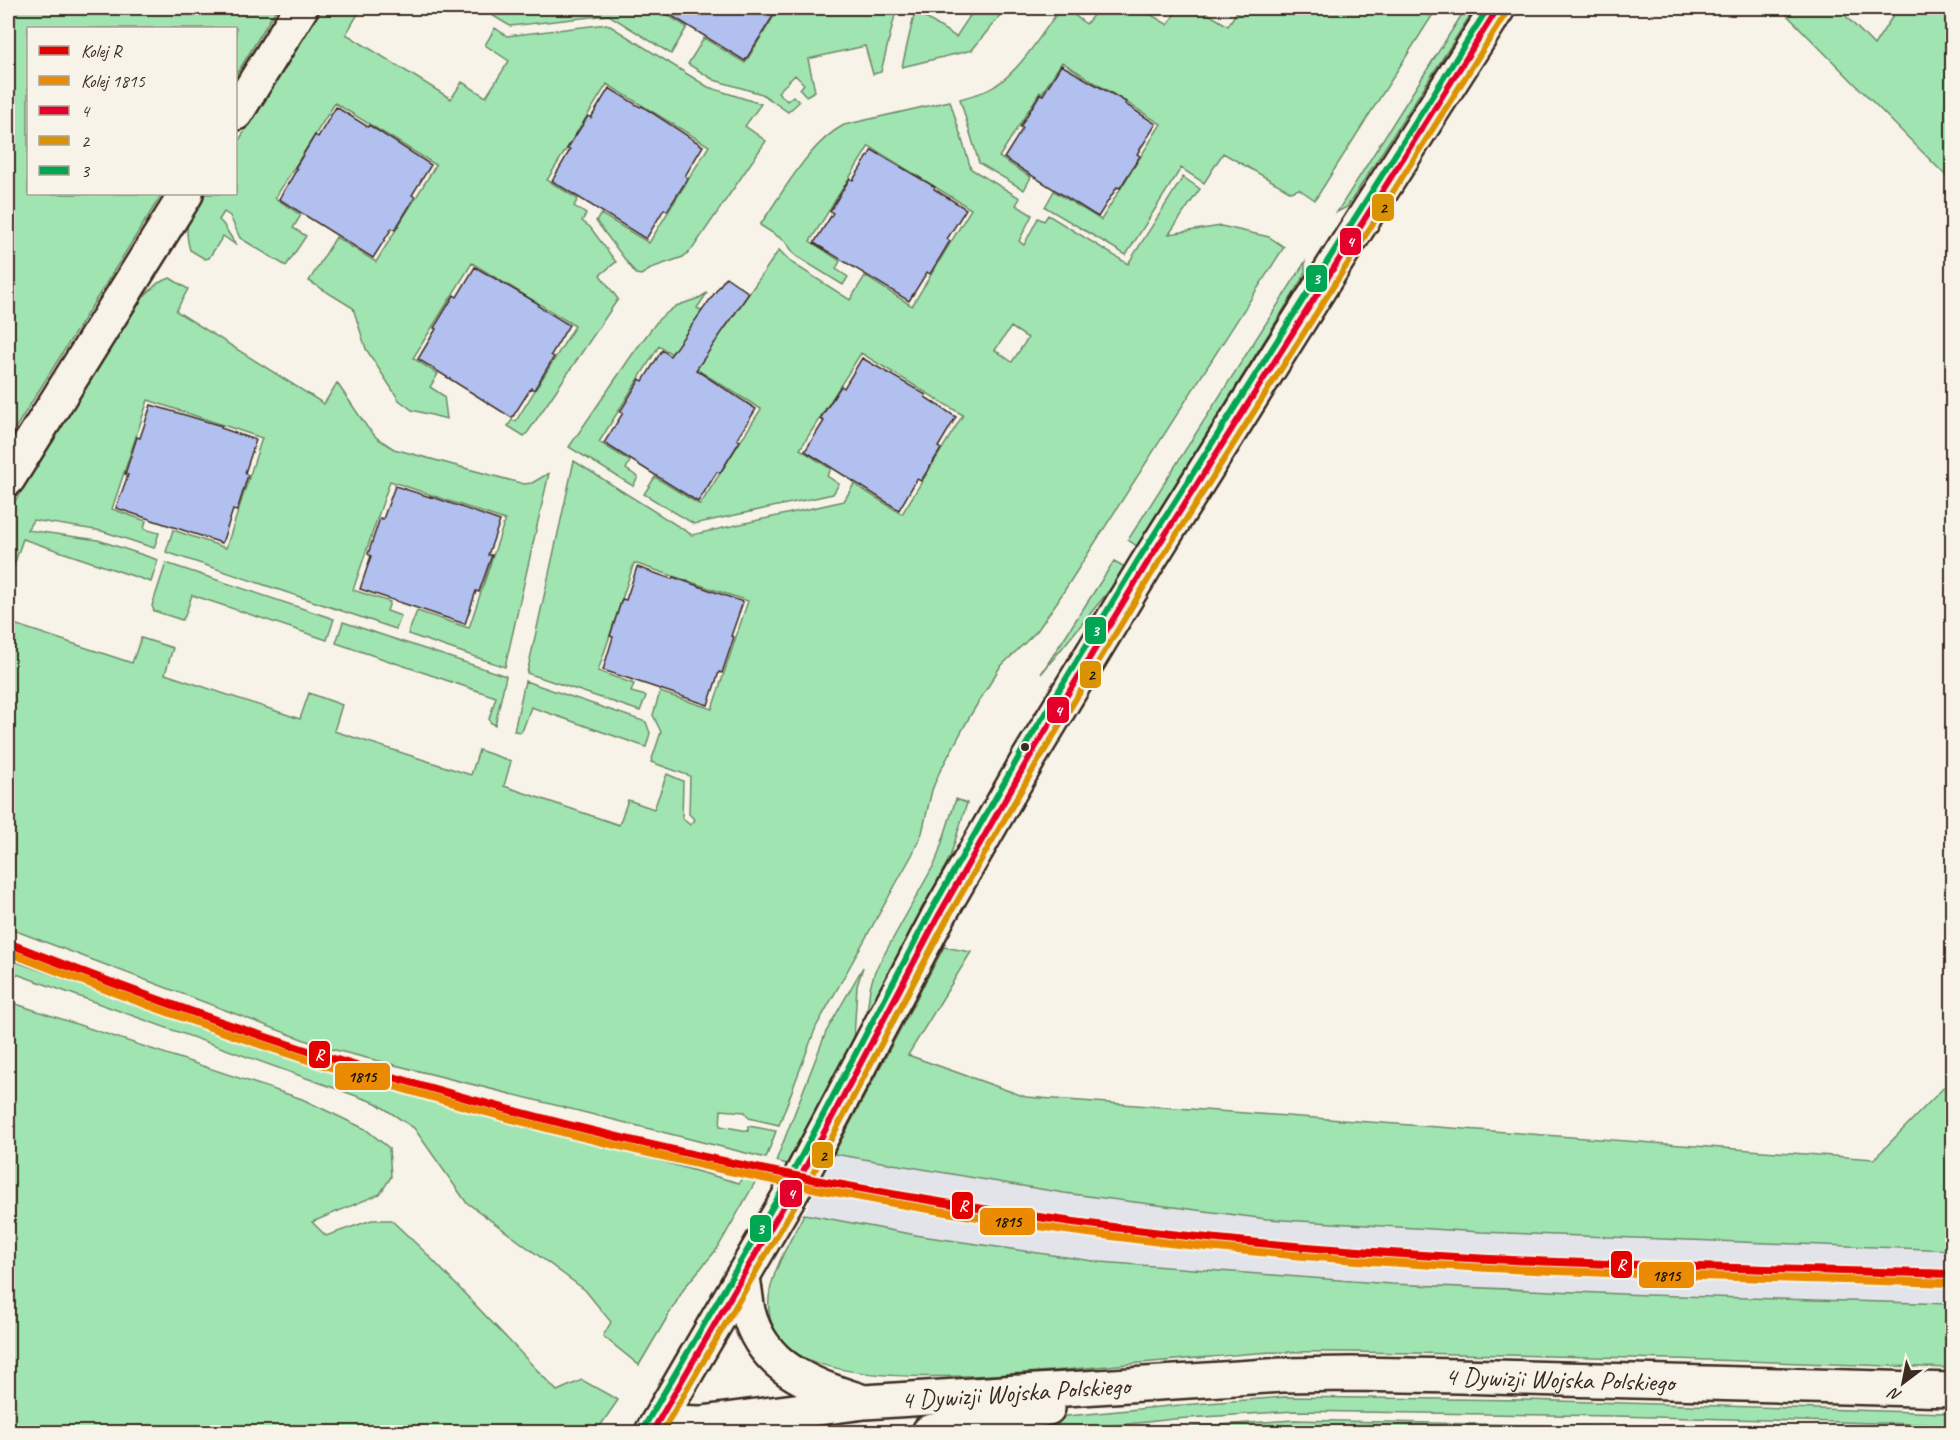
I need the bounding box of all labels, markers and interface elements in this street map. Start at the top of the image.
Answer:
legend [27,27,237,195]
text: Kolej R [81,40,123,62]
text: Kolej 1815 [81,70,146,92]
text: 4 [81,100,91,122]
text: 2 [81,130,91,152]
text: 3 [81,160,91,182]
line badge: 2 [1371,193,1395,222]
text: 2 [1379,198,1388,218]
line badge: 4 [1339,227,1362,256]
text: 4 [1346,232,1355,252]
line badge: 3 [1305,264,1328,293]
text: 3 [1312,269,1321,289]
line badge: 3 [1084,616,1107,645]
text: 3 [1091,621,1100,641]
line badge: 2 [1079,660,1102,689]
text: 2 [1087,665,1096,685]
line badge: 4 [1046,696,1070,724]
text: 4 [1054,701,1063,721]
unlabelled marker [1019,741,1031,753]
line badge: R [308,1040,331,1069]
text: R [315,1045,326,1065]
line badge: 1815 [334,1062,391,1091]
text: 1815 [348,1067,378,1087]
line badge: 2 [811,1141,834,1169]
text: 2 [819,1146,828,1166]
line badge: 4 [779,1179,803,1208]
text: 4 [787,1184,796,1204]
line badge: R [951,1191,974,1220]
text: R [959,1196,970,1216]
line badge: 1815 [979,1207,1036,1236]
text: 1815 [993,1212,1023,1232]
line badge: 3 [749,1214,772,1243]
text: 3 [756,1219,765,1239]
line badge: R [1610,1250,1633,1279]
text: R [1617,1255,1628,1275]
line badge: 1815 [1638,1261,1695,1289]
text: 1815 [1652,1266,1682,1286]
north arrow [1873,1353,1933,1413]
street label: 4 Dywizji Wojska Polskiego [1445,1359,1678,1399]
street label: 4 Dywizji Wojska Polskiego [900,1368,1134,1416]
text: N [1883,1382,1905,1406]

